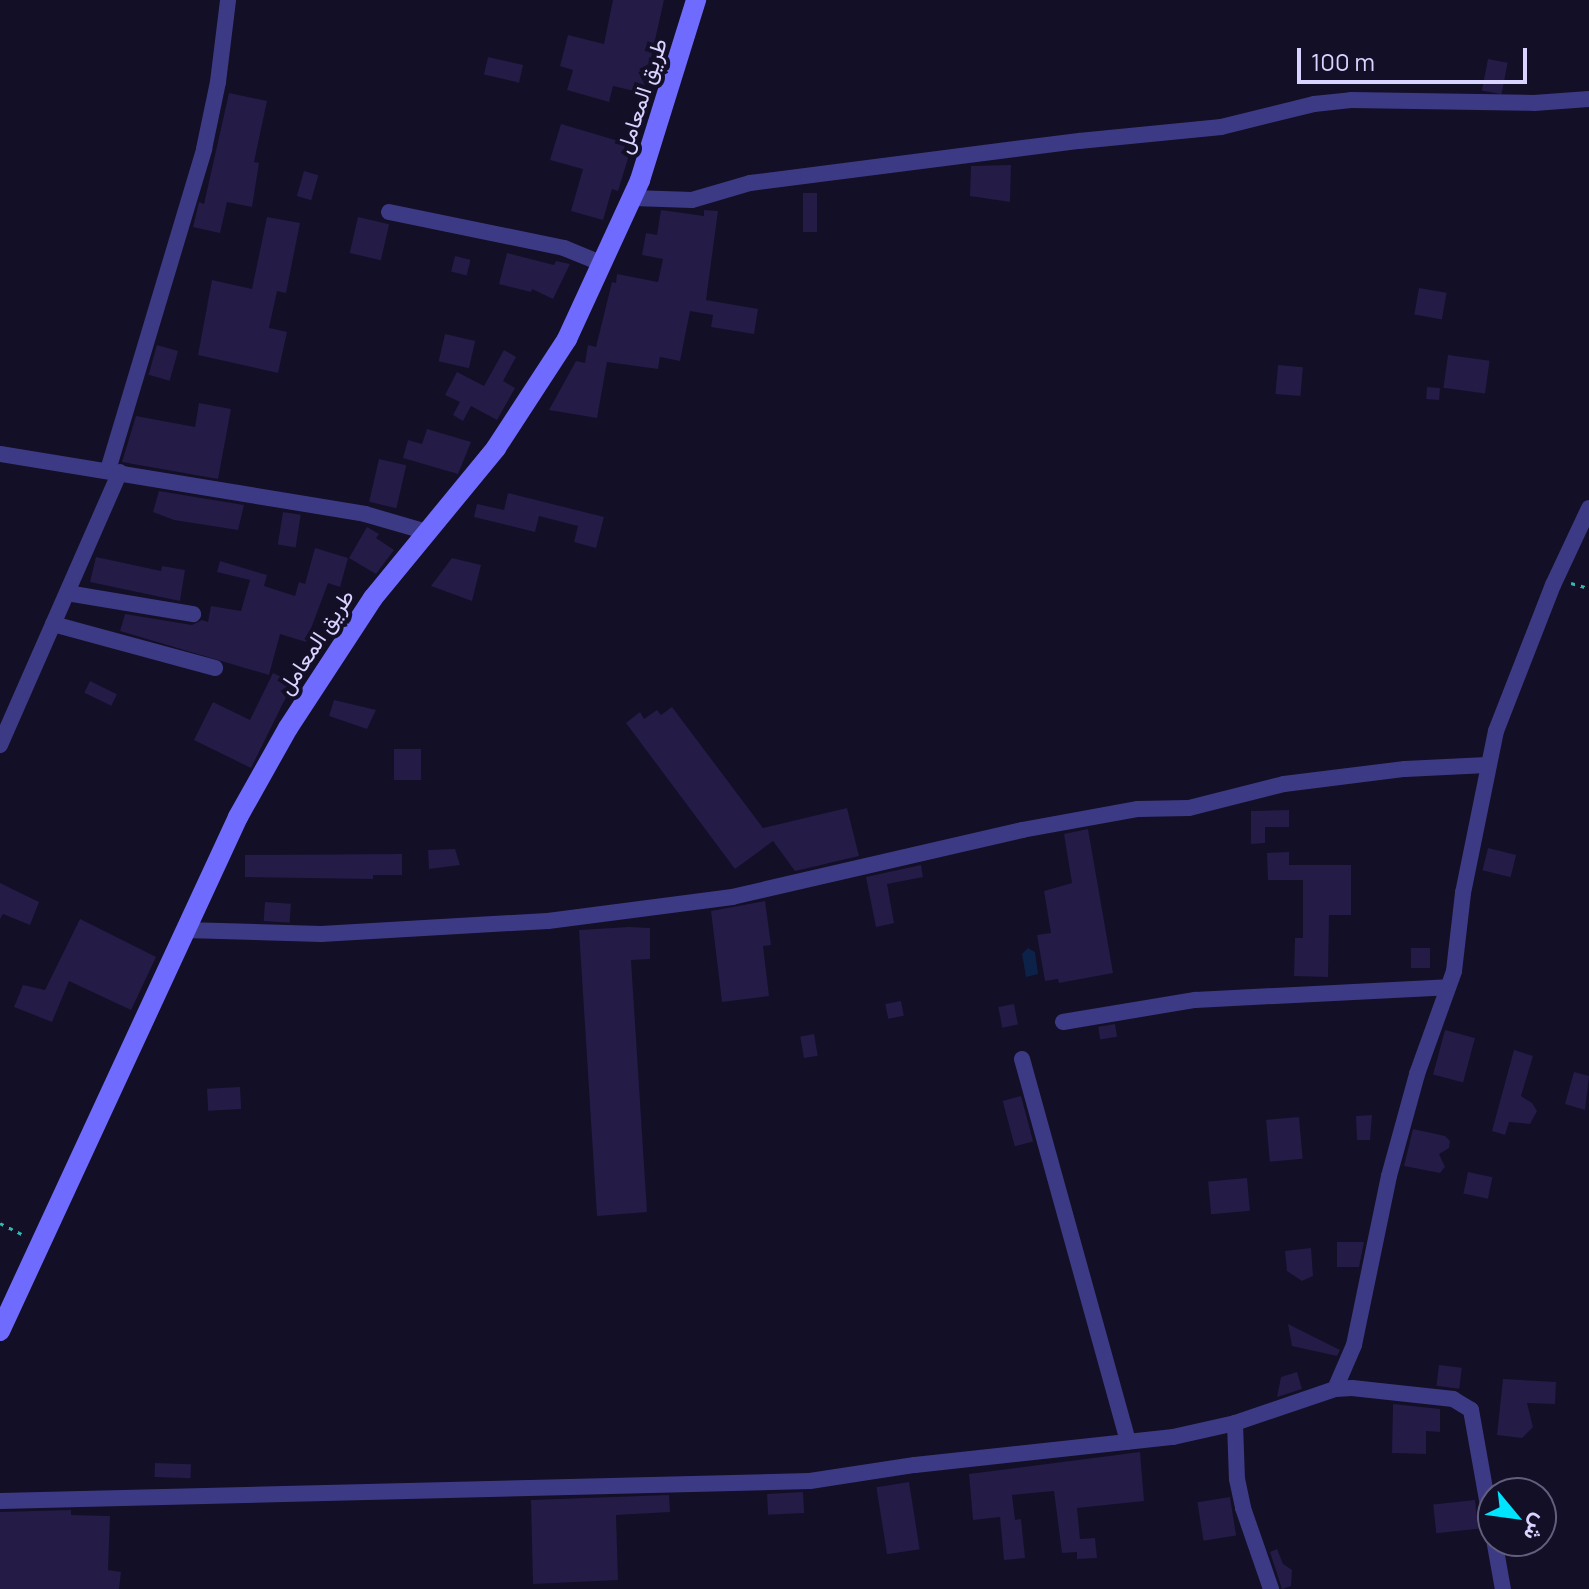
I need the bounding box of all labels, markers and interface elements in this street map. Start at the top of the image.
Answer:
scale bar [1301,32,1531,82]
street label: طريق المعامل [611,35,673,157]
text: 100 m [1311,45,1375,78]
street label: طريق المعامل [272,585,360,699]
north arrow [1477,1477,1557,1557]
text: ش [1517,1509,1556,1546]

